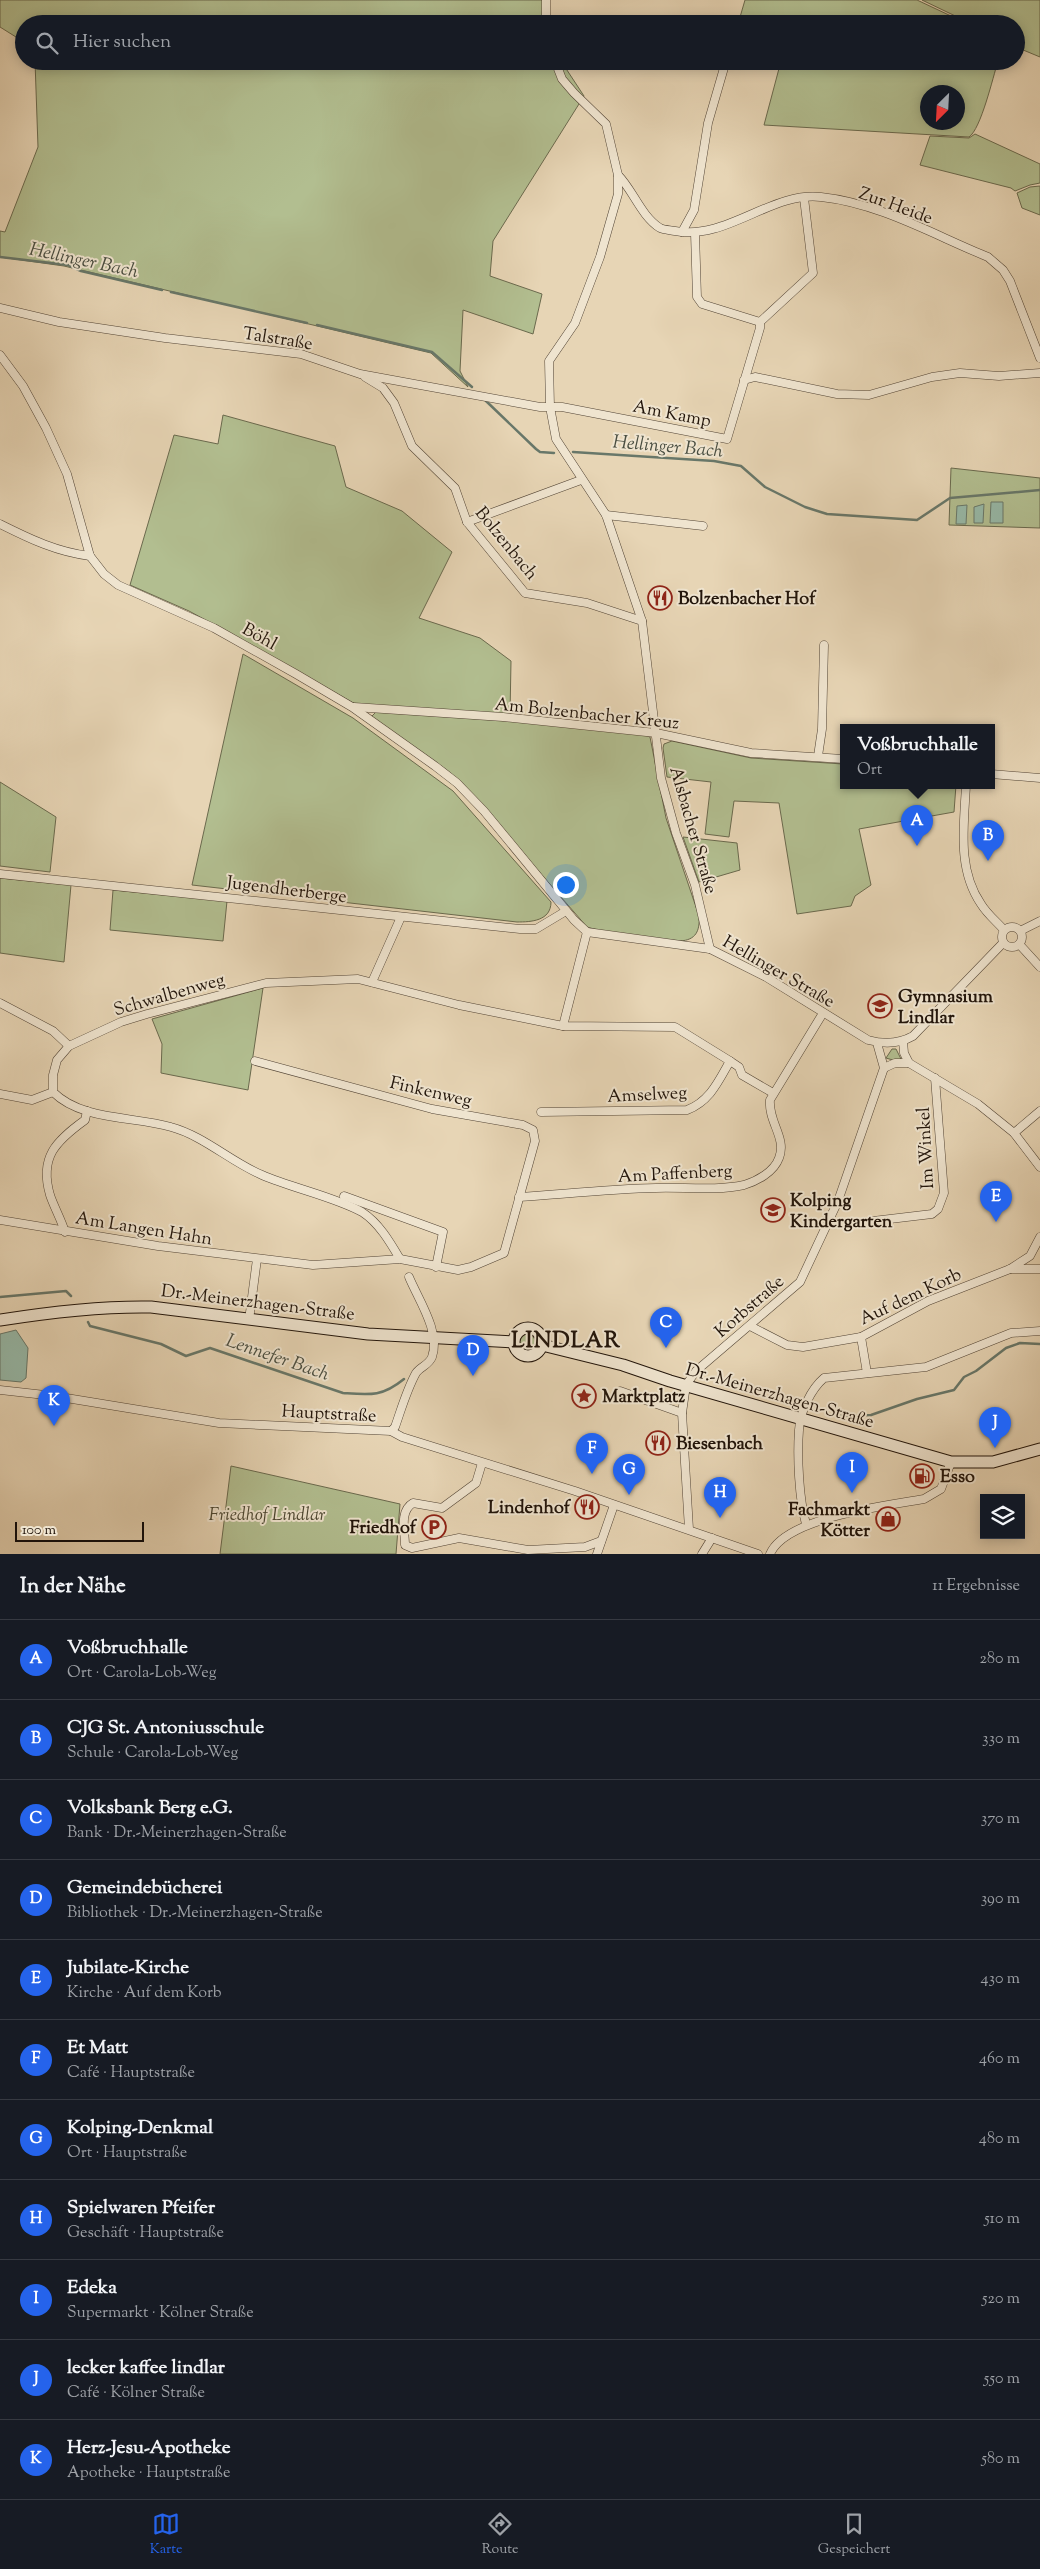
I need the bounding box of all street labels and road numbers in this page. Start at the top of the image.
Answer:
street label: Zur Heide [855,181,936,232]
street label: Talstraße [241,322,315,358]
street label: Am Kamp [630,395,713,435]
street label: Bolzenbach [468,502,544,587]
street label: Böhl [237,617,281,658]
street label: Am Bolzenbacher Kreuz [493,692,681,738]
street label: Alsbacher Straße [661,764,723,897]
street label: Jugendherberge [224,871,348,911]
street label: Hellinger Straße [717,930,839,1015]
street label: Schwalbenweg [111,968,228,1024]
street label: Finkenweg [387,1071,474,1115]
street label: Amselweg [607,1081,688,1111]
street label: Im Winkel [912,1106,942,1190]
street label: Am Paffenberg [617,1159,733,1191]
street label: Am Langen Hahn [73,1206,214,1254]
street label: Auf dem Korb [855,1263,966,1333]
street label: Korbstraße [710,1270,791,1345]
street label: Dr.-Meinerzhagen-Straße [159,1279,356,1329]
street label: Dr.-Meinerzhagen-Straße [682,1358,877,1436]
street label: Hauptstraße [281,1400,377,1430]

